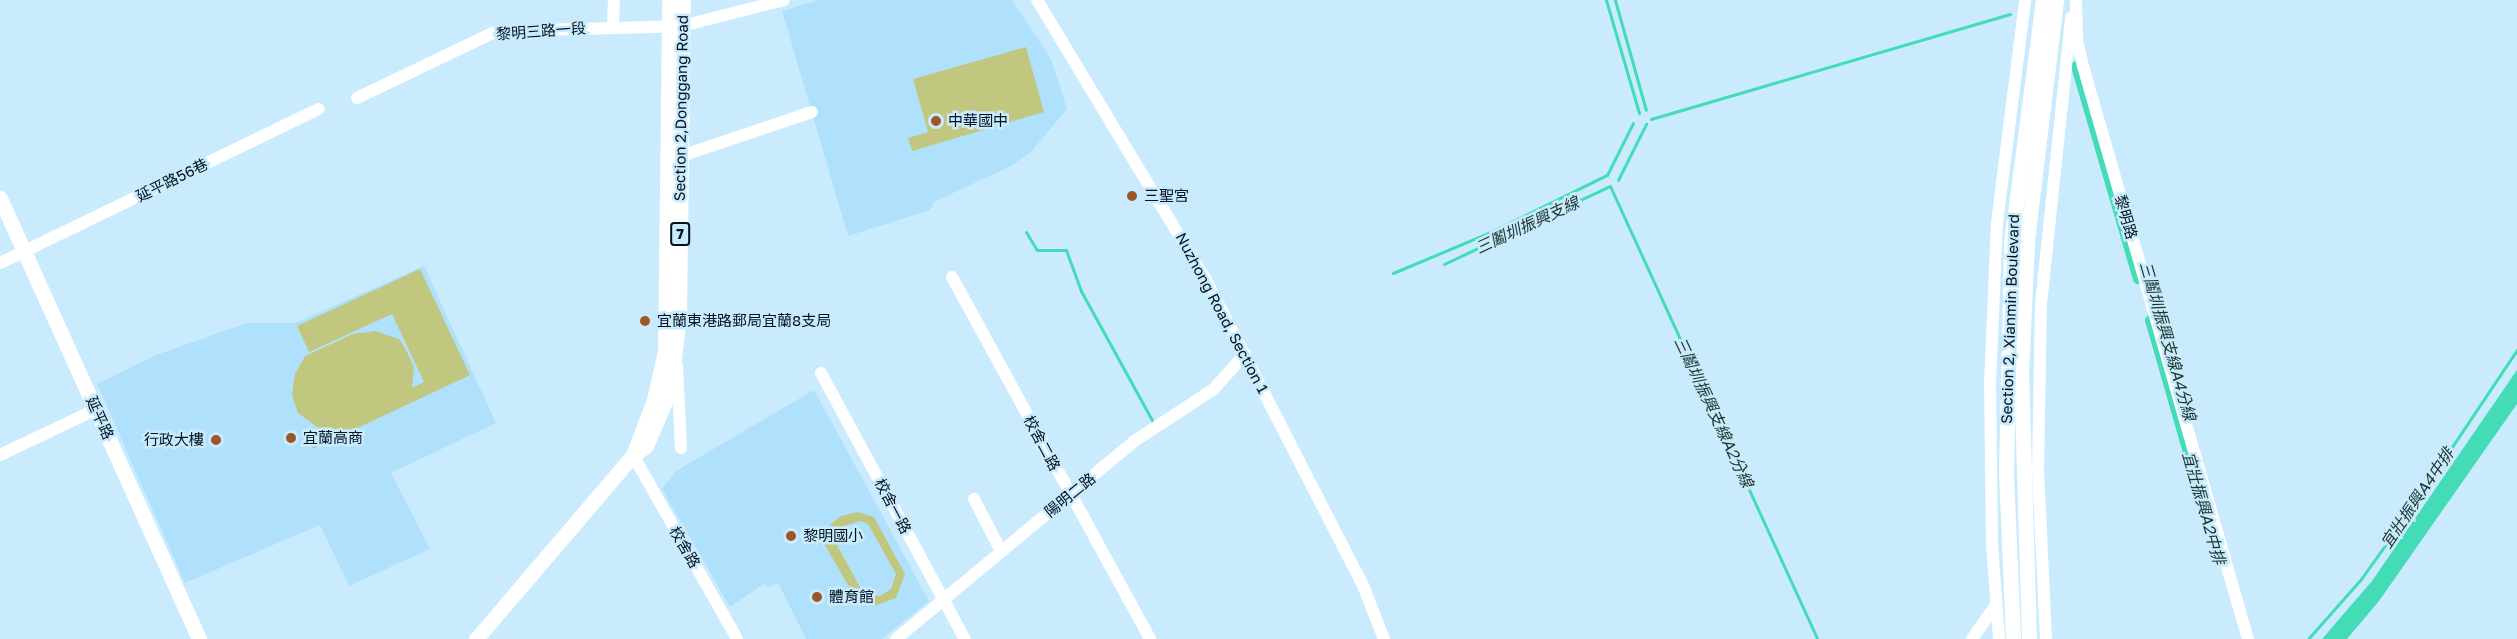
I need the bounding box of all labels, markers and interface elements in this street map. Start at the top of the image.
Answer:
street label: Section 2,Donggang Road [670,15,692,201]
street label: 黎明三路一段 [495,19,587,43]
place label: 中華國中 [948,112,1008,130]
marker: 中華國中 [929,114,943,128]
street label: 延平路56巷 [133,155,211,205]
place label: 三聖宮 [1144,187,1189,205]
marker: 三聖宮 [1125,189,1139,203]
water label: 三鬮圳振興支線 [1472,193,1582,257]
street label: 黎明路 [2111,193,2141,241]
street label: Section 2, Xianmin Boulevard [1997,214,2023,424]
road number: 7 [670,223,690,245]
street label: Nuzhong Road, Section 1 [1172,230,1272,396]
water label: 三鬮圳振興支線A4分線 [2136,259,2200,423]
place label: 宜蘭東港路郵局宜蘭8支局 [657,312,831,330]
marker: 宜蘭東港路郵局宜蘭8支局 [638,314,652,328]
water label: 三鬮圳振興支線A2分線 [1671,334,1757,490]
street label: 延平路 [83,394,117,442]
street label: 校舍二路 [1020,412,1064,474]
place label: 宜蘭高商 [303,429,363,447]
place label: 行政大樓 [144,431,204,449]
marker: 宜蘭高商 [284,431,298,445]
marker: 行政大樓 [209,433,223,447]
water label: 宜壯振興A4中排 [2376,444,2458,552]
water label: 宜壯振興A2中排 [2179,450,2229,566]
street label: 陽明二路 [1041,469,1099,521]
street label: 校舍一路 [871,475,915,537]
street label: 校舍路 [666,523,704,571]
place label: 黎明國小 [803,527,863,545]
marker: 黎明國小 [784,529,798,543]
place label: 體育館 [829,588,874,606]
marker: 體育館 [810,590,824,604]

